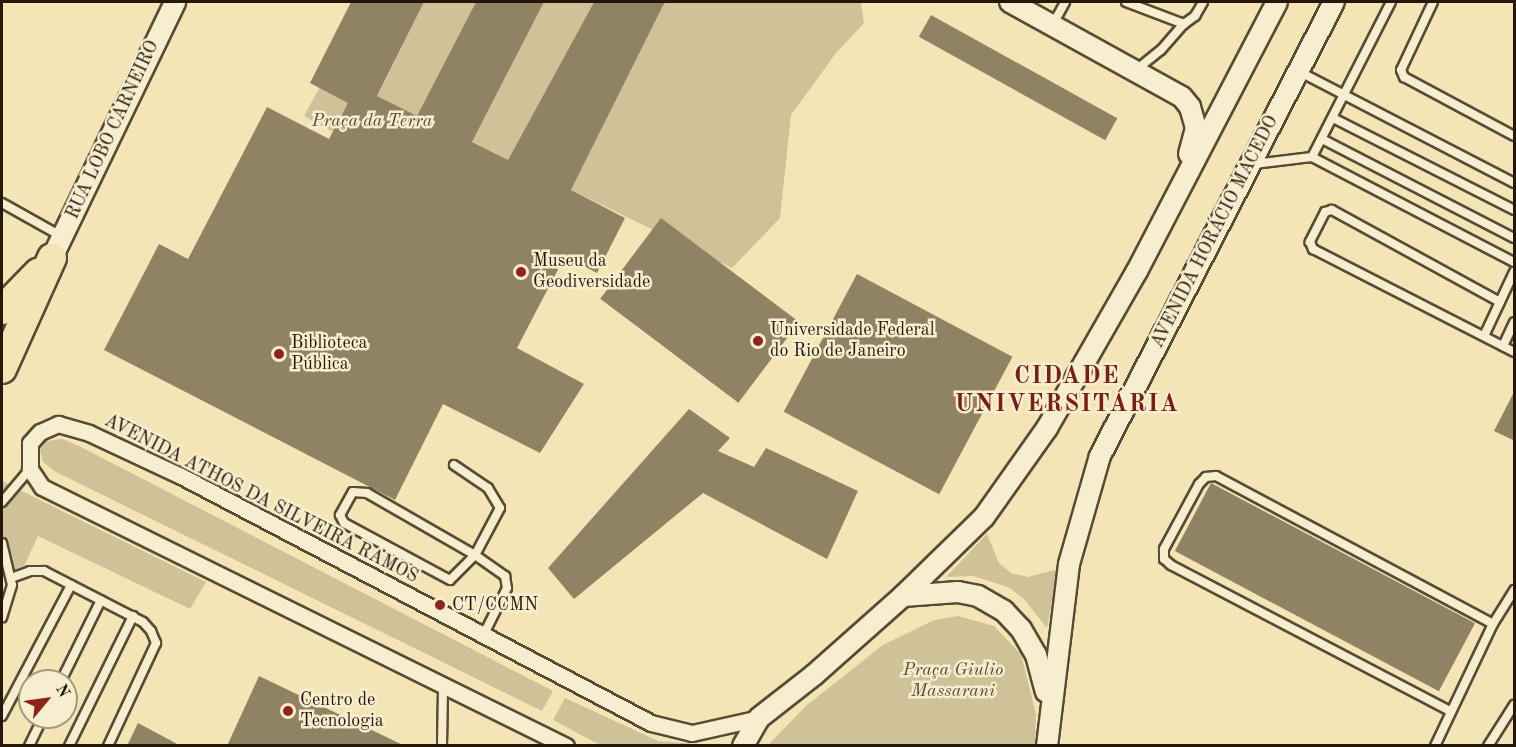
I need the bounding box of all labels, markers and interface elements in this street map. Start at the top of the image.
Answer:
street label: RUA LOBO CARNEIRO [62,37,164,223]
park label: Praça da Terra [312,110,432,132]
street label: AVENIDA HORÁCIO MACEDO [1147,112,1283,352]
place label: Museu da Geodiversidade [533,251,650,294]
marker: Museu da Geodiversidade [514,265,528,279]
place label: Universidade Federal do Rio de Janeiro [770,320,935,362]
place label: Biblioteca Pública [291,333,367,376]
marker: Universidade Federal do Rio de Janeiro [751,334,765,348]
marker: Biblioteca Pública [272,347,286,361]
district label: CIDADE UNIVERSITÁRIA [955,364,1179,420]
street label: AVENIDA ATHOS DA SILVEIRA RAMOS [100,410,422,588]
place label: CT/CCMN [452,594,538,616]
marker: CT/CCMN [433,598,447,612]
park label: Praça Giulio Massarani [903,660,1003,702]
north arrow [18,669,78,729]
text: N [52,682,72,700]
place label: Centro de Tecnologia [300,690,384,732]
marker: Centro de Tecnologia [281,704,295,718]

